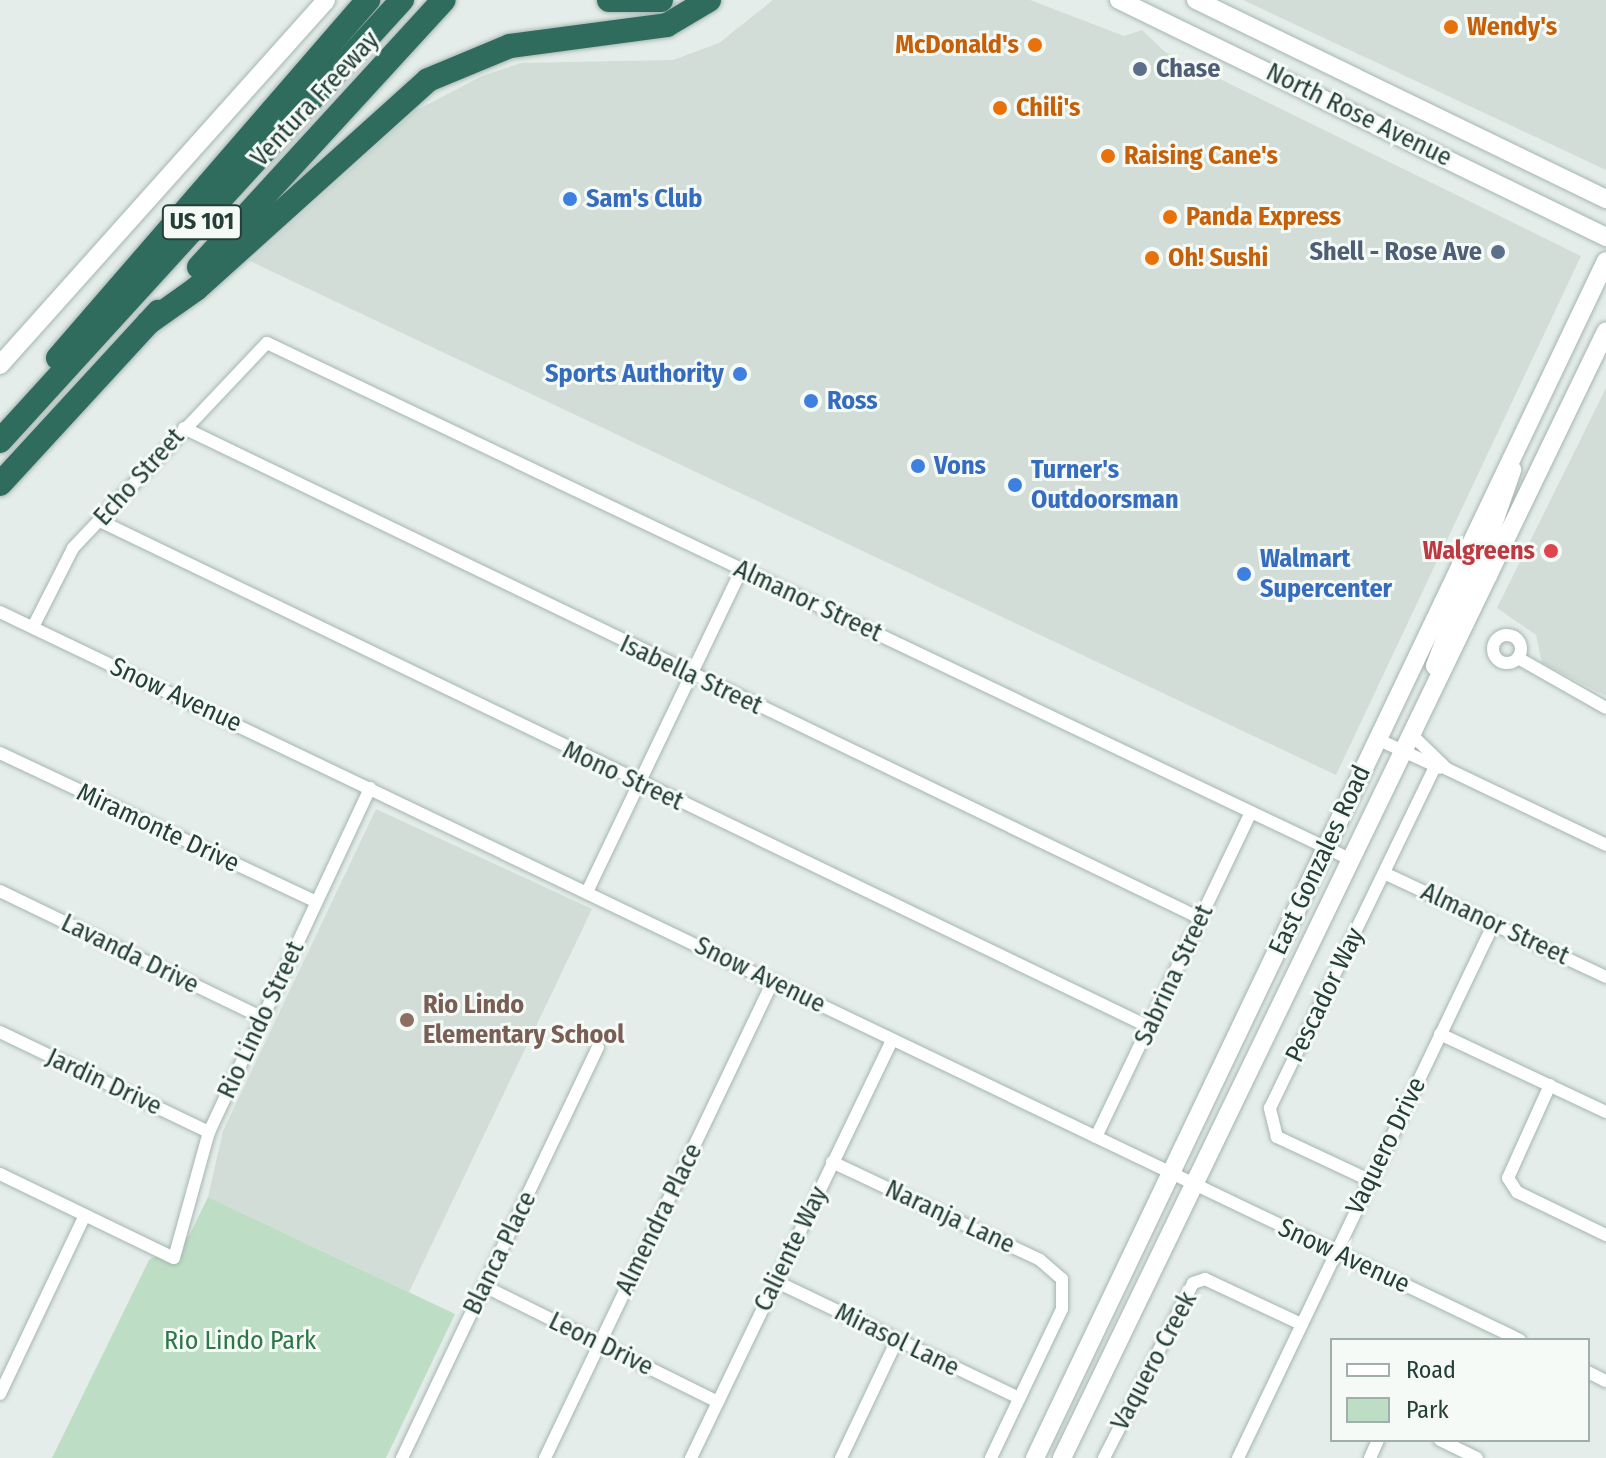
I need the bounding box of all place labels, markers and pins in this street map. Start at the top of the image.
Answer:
place label: Wendy's [1467,11,1557,43]
marker: Wendy's [1442,18,1460,36]
place label: McDonald's [895,29,1019,61]
marker: McDonald's [1026,36,1044,54]
place label: Chase [1156,53,1220,85]
marker: Chase [1131,60,1149,78]
place label: Chili's [1016,92,1081,124]
marker: Chili's [991,99,1009,117]
place label: Raising Cane's [1124,140,1278,172]
marker: Raising Cane's [1099,147,1117,165]
place label: Sam's Club [586,183,702,215]
marker: Sam's Club [561,190,579,208]
place label: Panda Express [1186,201,1341,233]
marker: Panda Express [1161,208,1179,226]
place label: Shell - Rose Ave [1310,236,1482,268]
place label: Oh! Sushi [1168,242,1268,274]
marker: Shell - Rose Ave [1489,243,1507,261]
marker: Oh! Sushi [1143,249,1161,267]
place label: Sports Authority [545,358,724,390]
marker: Sports Authority [731,365,749,383]
place label: Ross [827,385,878,417]
marker: Ross [802,392,820,410]
place label: Vons [934,450,986,482]
place label: Turner's Outdoorsman [1031,454,1179,516]
marker: Vons [909,457,927,475]
marker: Turner's Outdoorsman [1006,476,1024,494]
place label: Walgreens [1423,535,1535,567]
marker: Walgreens [1542,542,1560,560]
place label: Walmart Supercenter [1260,543,1392,604]
marker: Walmart Supercenter [1235,565,1253,583]
place label: Rio Lindo Elementary School [423,989,624,1050]
marker: Rio Lindo Elementary School [398,1011,416,1029]

